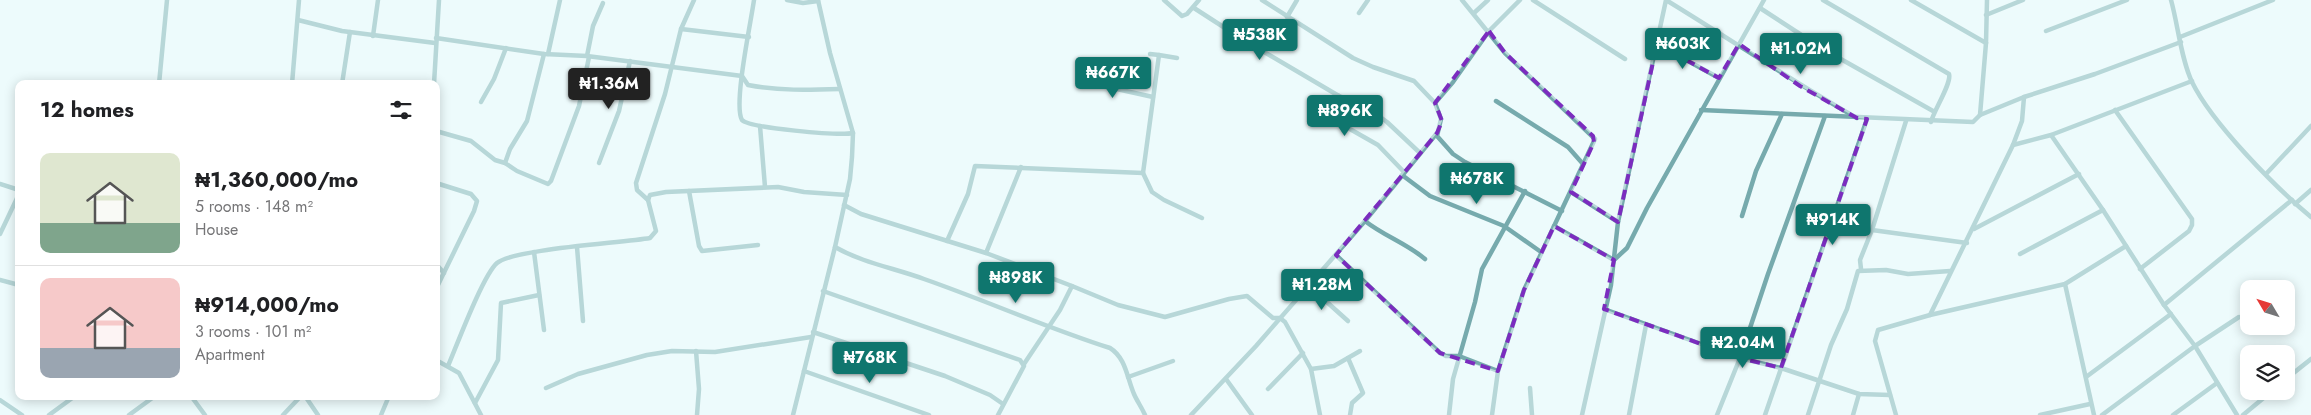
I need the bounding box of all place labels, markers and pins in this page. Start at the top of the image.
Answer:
pin: ₦538K [1225,18,1295,61]
pin: ₦603K [1648,28,1718,70]
pin: ₦1.02M [1760,32,1842,75]
pin: ₦667K [1078,56,1148,99]
pin: ₦1.36M [568,68,650,110]
pin: ₦896K [1310,94,1380,137]
pin: ₦678K [1442,162,1512,205]
pin: ₦914K [1798,204,1868,246]
pin: ₦898K [981,262,1051,304]
pin: ₦1.28M [1281,268,1363,311]
pin: ₦2.04M [1702,326,1784,369]
pin: ₦768K [835,342,905,384]

